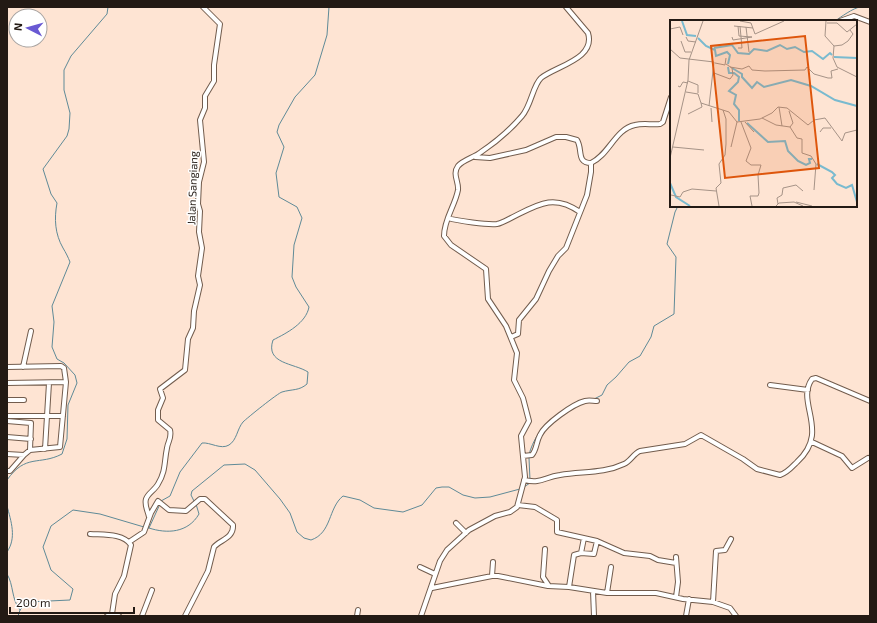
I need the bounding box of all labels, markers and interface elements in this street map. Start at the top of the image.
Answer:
north arrow [8,8,48,48]
inset map [670,20,857,207]
text: N [11,22,24,32]
street label: Jalan Sangiang [184,151,200,225]
scale bar [10,589,134,615]
text: 200 m [16,595,50,609]

